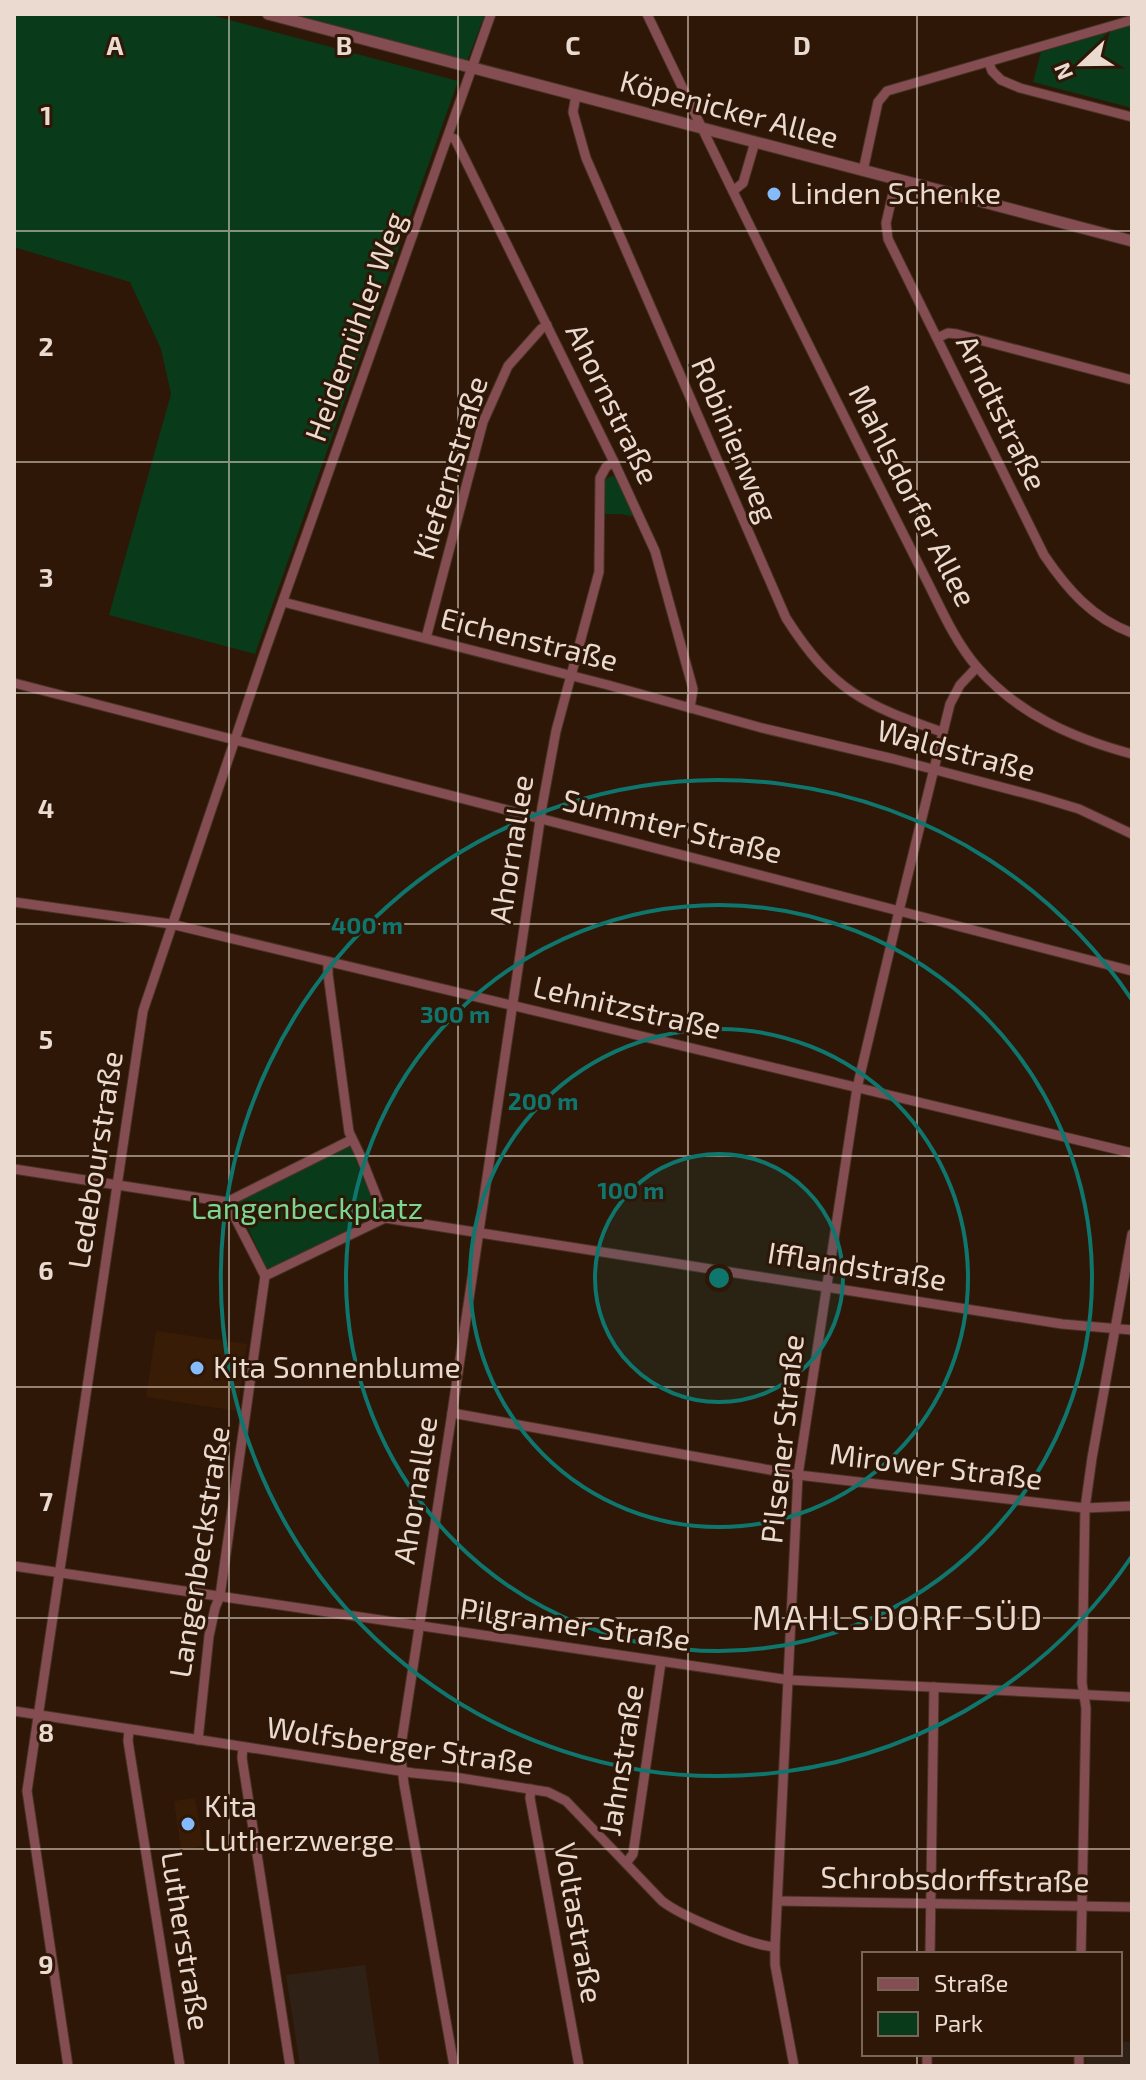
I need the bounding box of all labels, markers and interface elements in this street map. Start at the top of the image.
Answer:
north arrow [1042,24,1122,104]
text: A [107,29,124,60]
text: B [336,29,352,60]
text: C [565,29,581,60]
text: D [793,29,811,60]
text: N [1047,60,1078,84]
street label: Köpenicker Allee [616,62,843,154]
text: 1 [40,99,52,130]
place label: Linden Schenke [790,174,1001,210]
marker: Linden Schenke [765,185,783,203]
street label: Heidemühler Weg [296,207,412,446]
street label: Ahornstraße [559,317,668,489]
street label: Arndtstraße [950,329,1056,496]
text: 2 [38,330,54,361]
street label: Robinienweg [685,351,787,527]
street label: Kiefernstraße [404,372,494,563]
street label: Mahlsdorfer Allee [842,378,985,612]
text: 3 [39,561,53,592]
street label: Eichenstraße [437,599,622,677]
street label: Waldstraße [874,711,1040,787]
street label: Ahornallee [481,772,539,925]
street label: Summter Straße [559,780,786,870]
text: 4 [38,792,54,823]
text: 400 m [331,910,403,939]
street label: Lehnitzstraße [530,967,725,1045]
text: 300 m [420,999,490,1028]
text: 5 [39,1023,53,1054]
street label: Ledebourstraße [59,1048,129,1271]
text: 200 m [508,1086,578,1115]
text: 100 m [598,1175,664,1204]
park label: Langenbeckplatz [191,1189,423,1225]
street label: Ifflandstraße [765,1233,949,1297]
text: 6 [38,1254,54,1285]
centre of rings [705,1264,733,1292]
street label: Pilsener Straße [752,1332,810,1545]
place label: Kita Sonnenblume [213,1348,461,1384]
marker: Kita Sonnenblume [188,1359,206,1377]
street label: Ahornallee [385,1413,443,1566]
street label: Langenbeckstraße [160,1423,236,1680]
street label: Mirower Straße [828,1434,1045,1496]
text: 7 [39,1485,53,1516]
street label: Pilgramer Straße [458,1589,693,1657]
district label: MAHLSDORF SÜD [752,1596,1044,1637]
street label: Jahnstraße [590,1681,650,1838]
street label: Wolfsberger Straße [264,1707,536,1781]
text: 8 [38,1716,54,1747]
place label: Kita Lutherzwerge [204,1787,394,1857]
marker: Kita Lutherzwerge [179,1815,197,1833]
street label: Voltastraße [548,1840,612,2006]
street label: Lutherstraße [155,1848,219,2033]
street label: Schrobsdorffstraße [820,1858,1090,1898]
text: 9 [38,1948,54,1979]
legend [862,1952,1122,2056]
text: Straße [934,1968,1008,1997]
text: Park [934,2008,983,2037]

